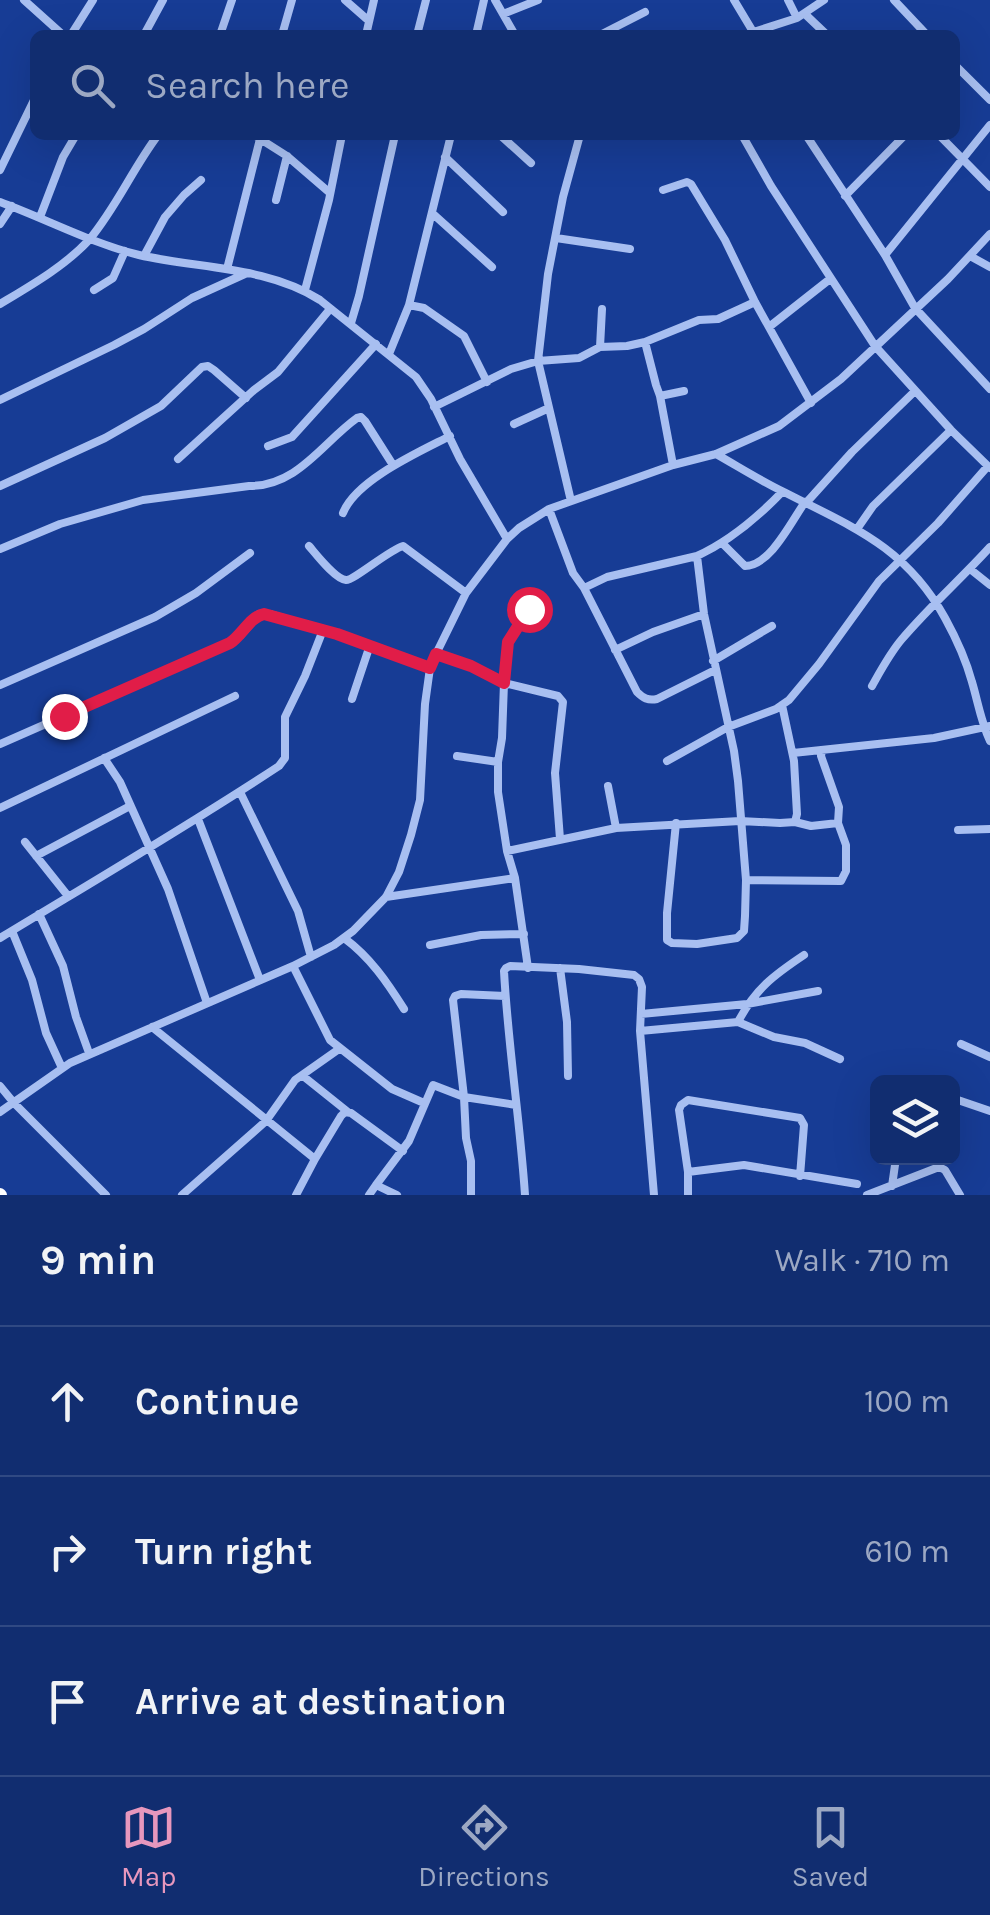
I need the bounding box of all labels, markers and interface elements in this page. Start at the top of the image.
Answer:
search box [30,30,960,140]
icon: search [65,58,120,113]
text: Search here [145,63,349,108]
route start [507,587,553,633]
route end [42,694,88,740]
map controls [870,1075,960,1165]
button: layers [870,1075,960,1165]
text: 9 min [40,1235,156,1285]
text: Walk · 710 m [775,1242,950,1279]
icon: ahead [40,1374,95,1429]
text: Continue [135,1379,299,1424]
text: 100 m [864,1383,950,1420]
icon: right [40,1524,95,1579]
text: Turn right [135,1529,312,1574]
text: 610 m [865,1533,950,1570]
icon: arrive [40,1674,95,1729]
text: Arrive at destination [135,1679,507,1724]
tab: Map [121,1800,176,1893]
tab: Directions [418,1800,550,1893]
tab: Saved [792,1800,869,1893]

